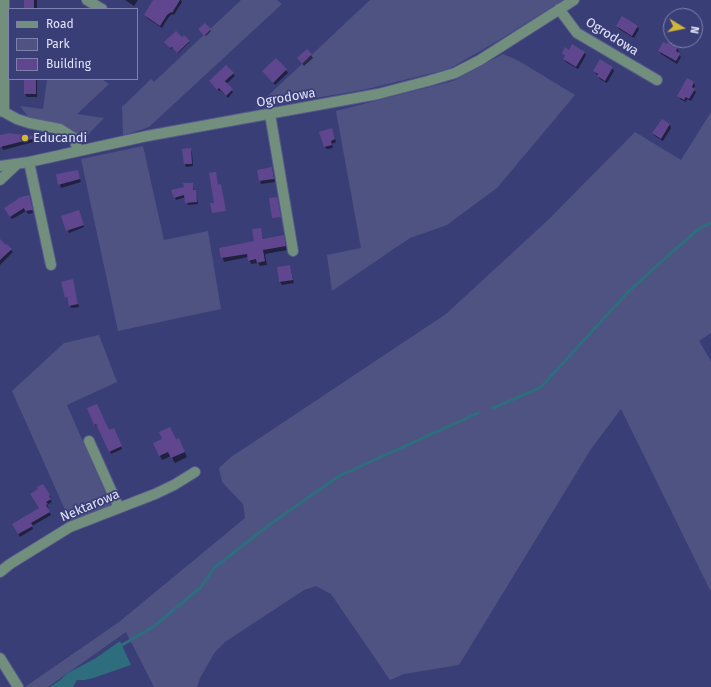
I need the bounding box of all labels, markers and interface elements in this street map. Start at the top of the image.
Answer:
legend [8,8,138,80]
north arrow [663,8,703,48]
street label: Ogrodowa [583,15,641,59]
text: Road [46,17,74,31]
text: N [687,25,701,35]
text: Park [46,37,70,51]
text: Building [46,57,91,71]
street label: Ogrodowa [255,85,317,111]
place label: Educandi [33,130,87,146]
marker: Educandi [20,133,30,143]
street label: Nektarowa [58,487,122,525]

